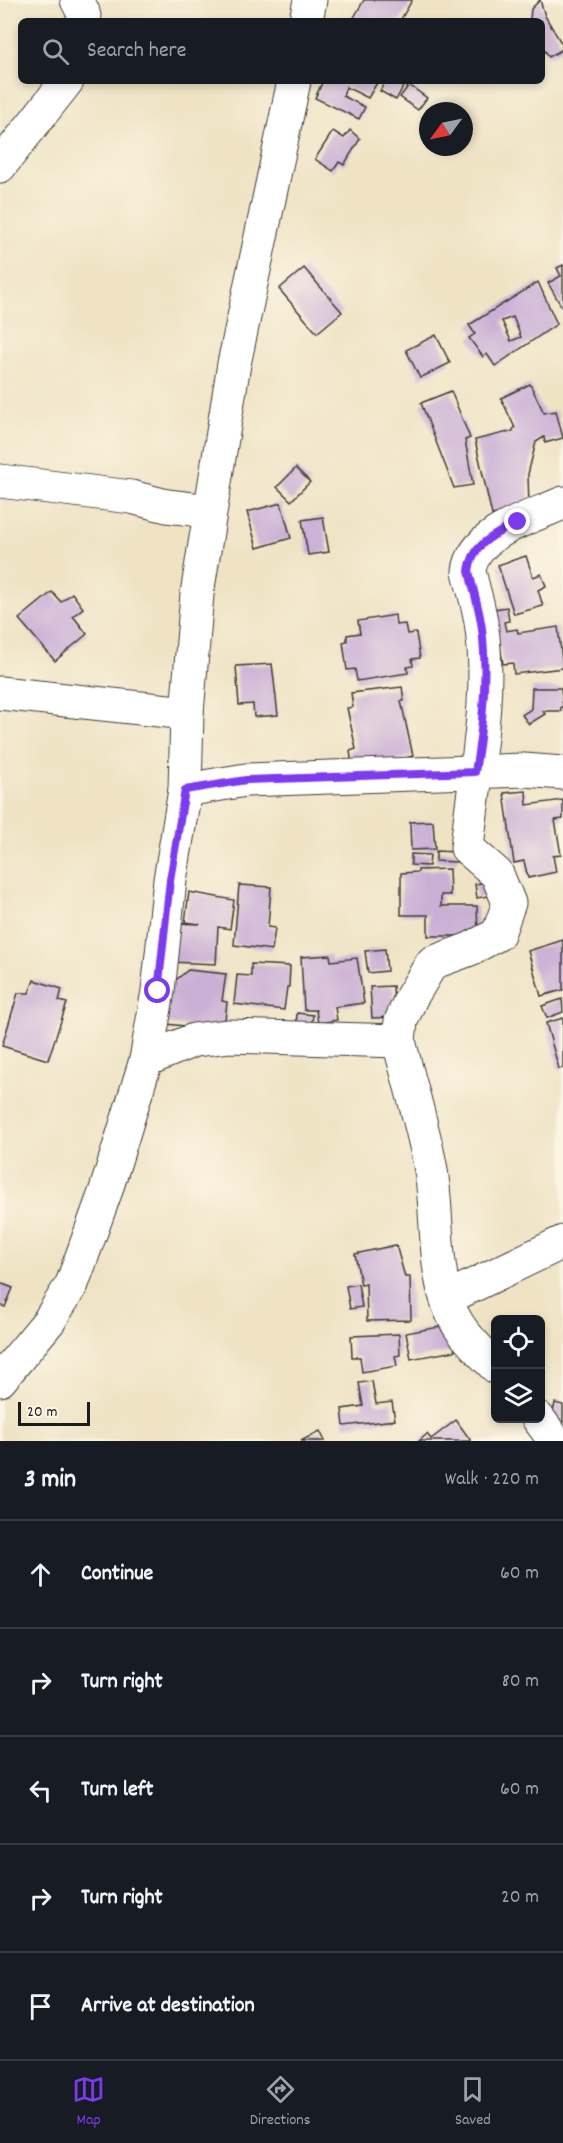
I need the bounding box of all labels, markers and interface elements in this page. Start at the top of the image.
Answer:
search box [18,18,545,84]
icon: search [39,35,72,68]
text: Search here [87,36,186,67]
north arrow [419,102,473,156]
route end [504,508,530,534]
route start [144,977,170,1003]
map controls [491,1315,545,1423]
button: locate [491,1315,545,1369]
button: layers [491,1369,545,1423]
scale bar [18,1399,90,1426]
text: 20 m [27,1401,57,1424]
text: 3 min [24,1462,76,1499]
text: Walk · 220 m [445,1466,539,1494]
icon: ahead [24,1558,57,1591]
text: Continue [81,1559,153,1590]
text: 60 m [500,1560,539,1588]
icon: right [24,1666,57,1699]
text: Turn right [81,1667,163,1698]
text: 80 m [502,1668,539,1696]
icon: left [24,1774,57,1807]
text: Turn left [81,1775,153,1806]
text: 60 m [500,1776,539,1804]
icon: right [24,1882,57,1915]
text: Turn right [81,1883,163,1914]
text: 20 m [501,1884,539,1912]
icon: arrive [24,1990,57,2023]
text: Arrive at destination [81,1991,255,2022]
tab: Map [72,2073,105,2132]
tab: Directions [250,2073,310,2132]
tab: Saved [455,2073,491,2132]

